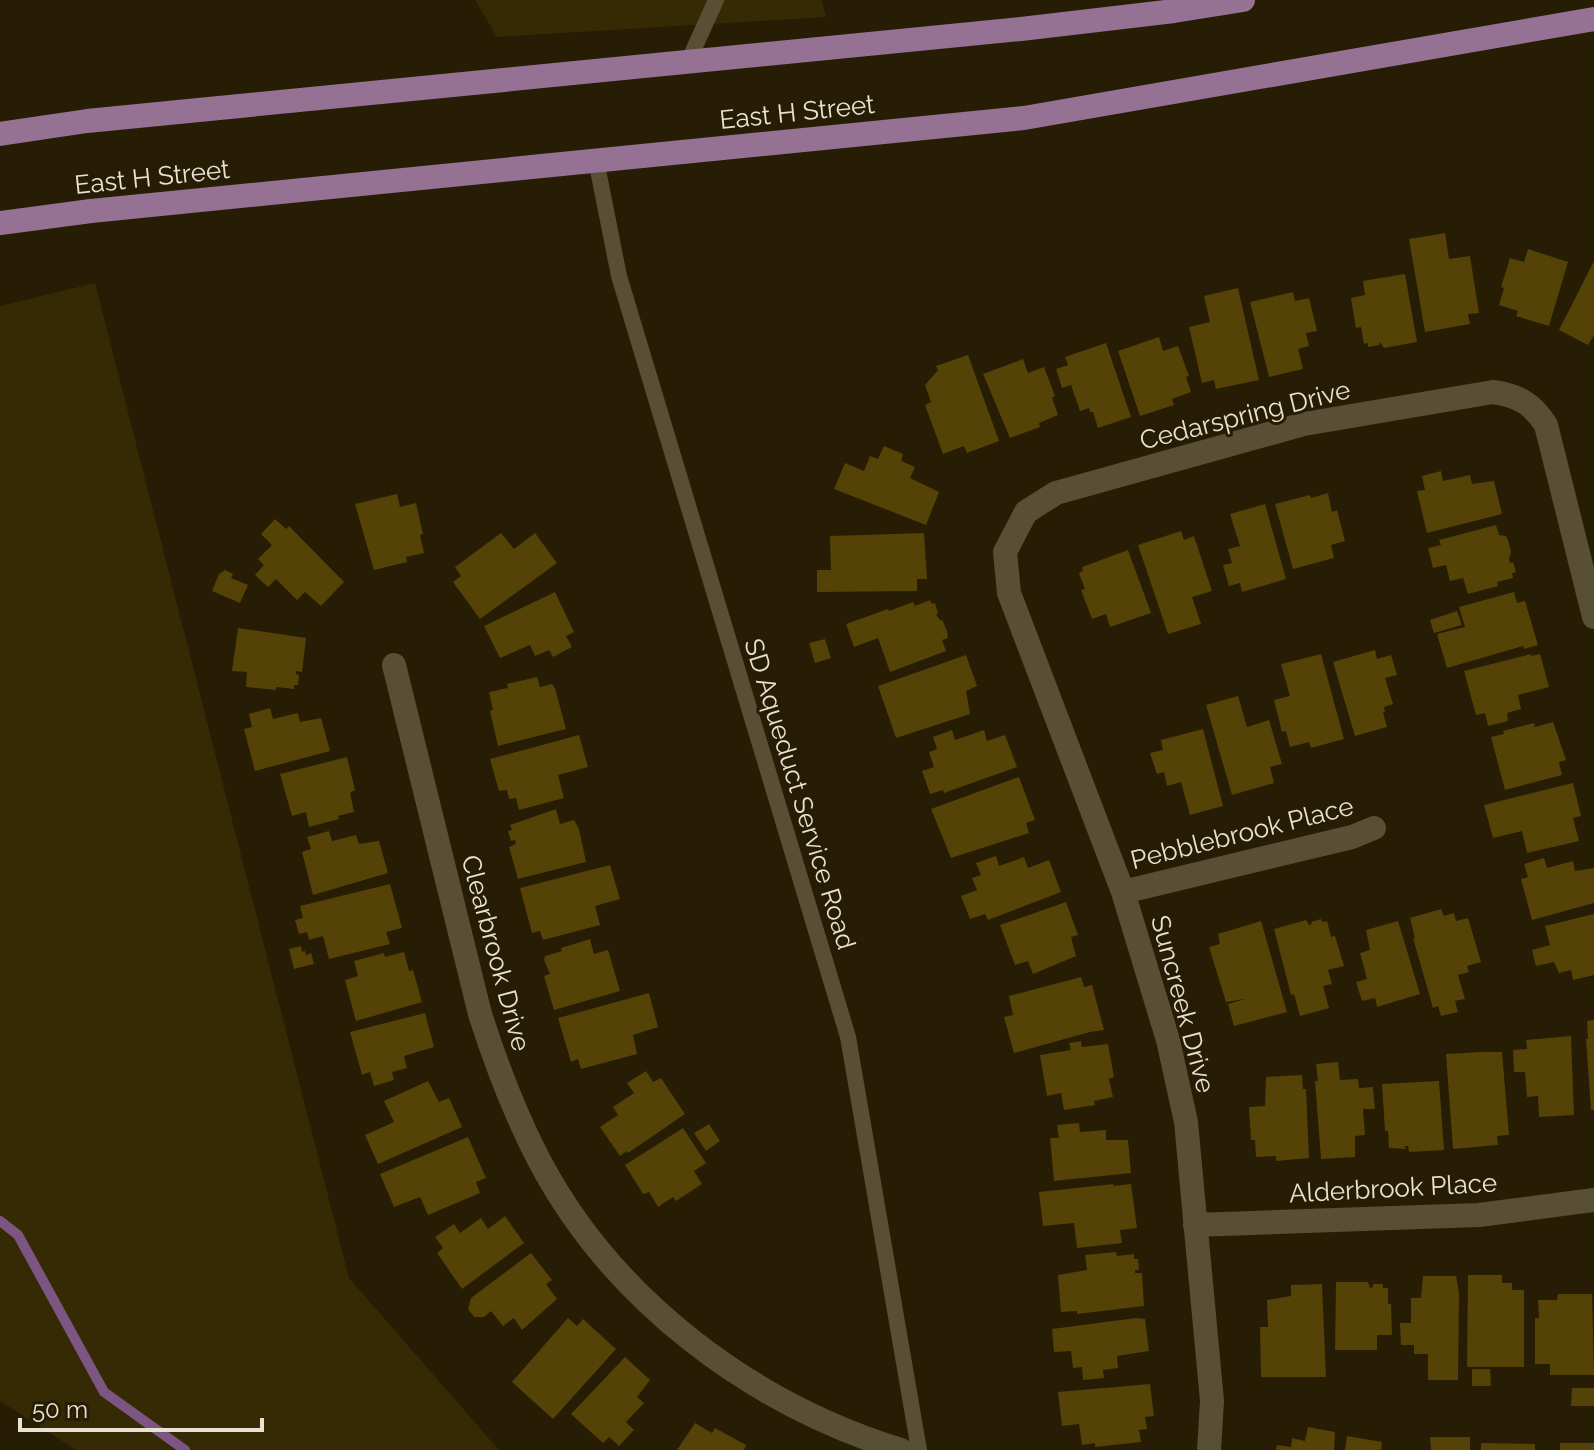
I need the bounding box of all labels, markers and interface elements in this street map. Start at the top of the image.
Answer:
street label: East H Street [718,89,876,135]
street label: East H Street [73,154,231,200]
street label: Cedarspring Drive [1137,374,1353,456]
street label: SD Aqueduct Service Road [738,635,862,953]
street label: Pebblebrook Place [1127,791,1357,875]
street label: Clearbrook Drive [455,852,537,1054]
street label: Suncreek Drive [1145,912,1221,1096]
street label: Alderbrook Place [1288,1168,1498,1208]
scale bar [20,1382,262,1432]
text: 50 m [32,1395,88,1424]

